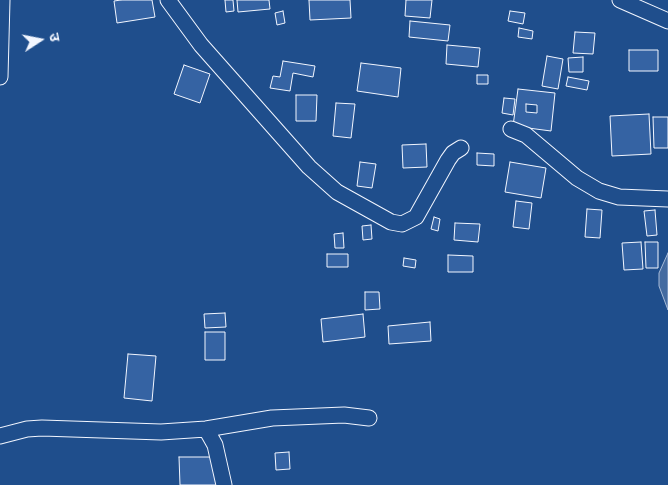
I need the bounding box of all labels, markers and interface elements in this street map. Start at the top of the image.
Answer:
north arrow [15,15,65,65]
text: उ [45,31,64,43]

